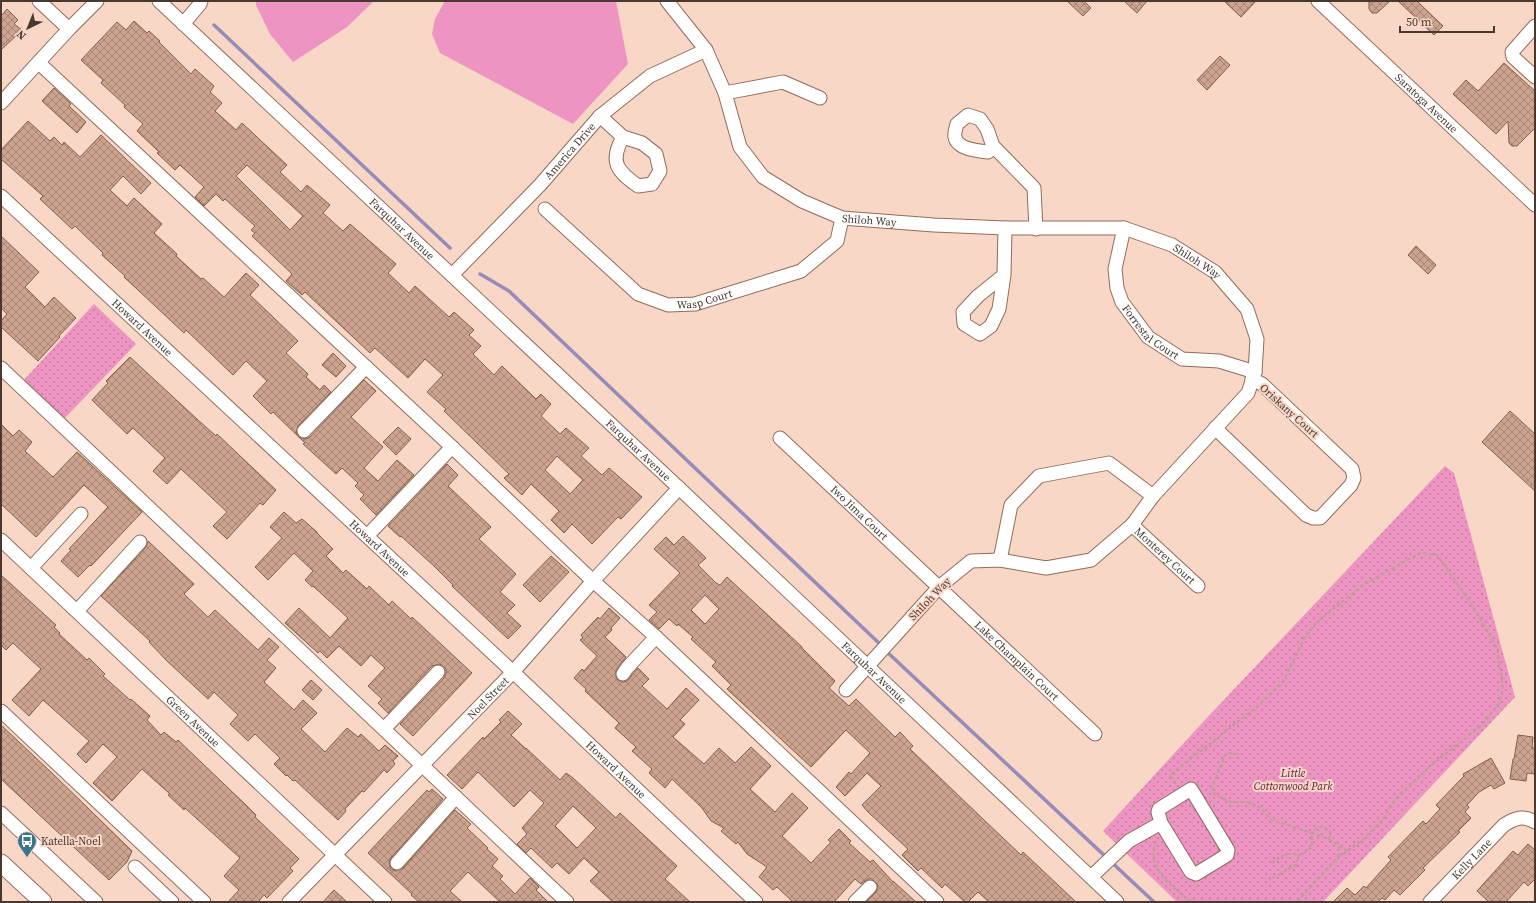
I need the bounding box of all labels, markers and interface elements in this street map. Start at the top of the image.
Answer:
north arrow [8,8,48,48]
scale bar [1400,8,1494,34]
text: 50 m [1406,14,1432,30]
text: N [13,27,30,43]
street label: Saratoga Avenue [1392,70,1461,136]
street label: America Drive [541,119,599,183]
street label: Farquhar Avenue [366,194,438,263]
street label: Shiloh Way [841,211,897,230]
street label: Shiloh Way [1170,240,1225,282]
street label: Wasp Court [676,285,734,312]
street label: Howard Avenue [109,295,176,360]
street label: Forrestal Court [1119,301,1182,363]
street label: Oriskany Court [1256,381,1322,442]
street label: Farquhar Avenue [603,416,675,485]
street label: Iwo Jima Court [827,482,892,544]
street label: Howard Avenue [346,516,414,580]
street label: Monterey Court [1131,524,1199,588]
street label: Shiloh Way [906,574,955,624]
street label: Lake Champlain Court [971,617,1063,704]
street label: Farquhar Avenue [838,638,910,707]
street label: Noel Street [464,673,512,722]
street label: Green Avenue [163,692,224,750]
street label: Howard Avenue [583,737,650,802]
park label: Little Cottonwood Park [1254,766,1333,794]
bus stop icon: Katella-Noel [16,830,38,858]
place label: Katella-Noel [41,834,101,849]
street label: Kelly Lane [1448,835,1495,883]

